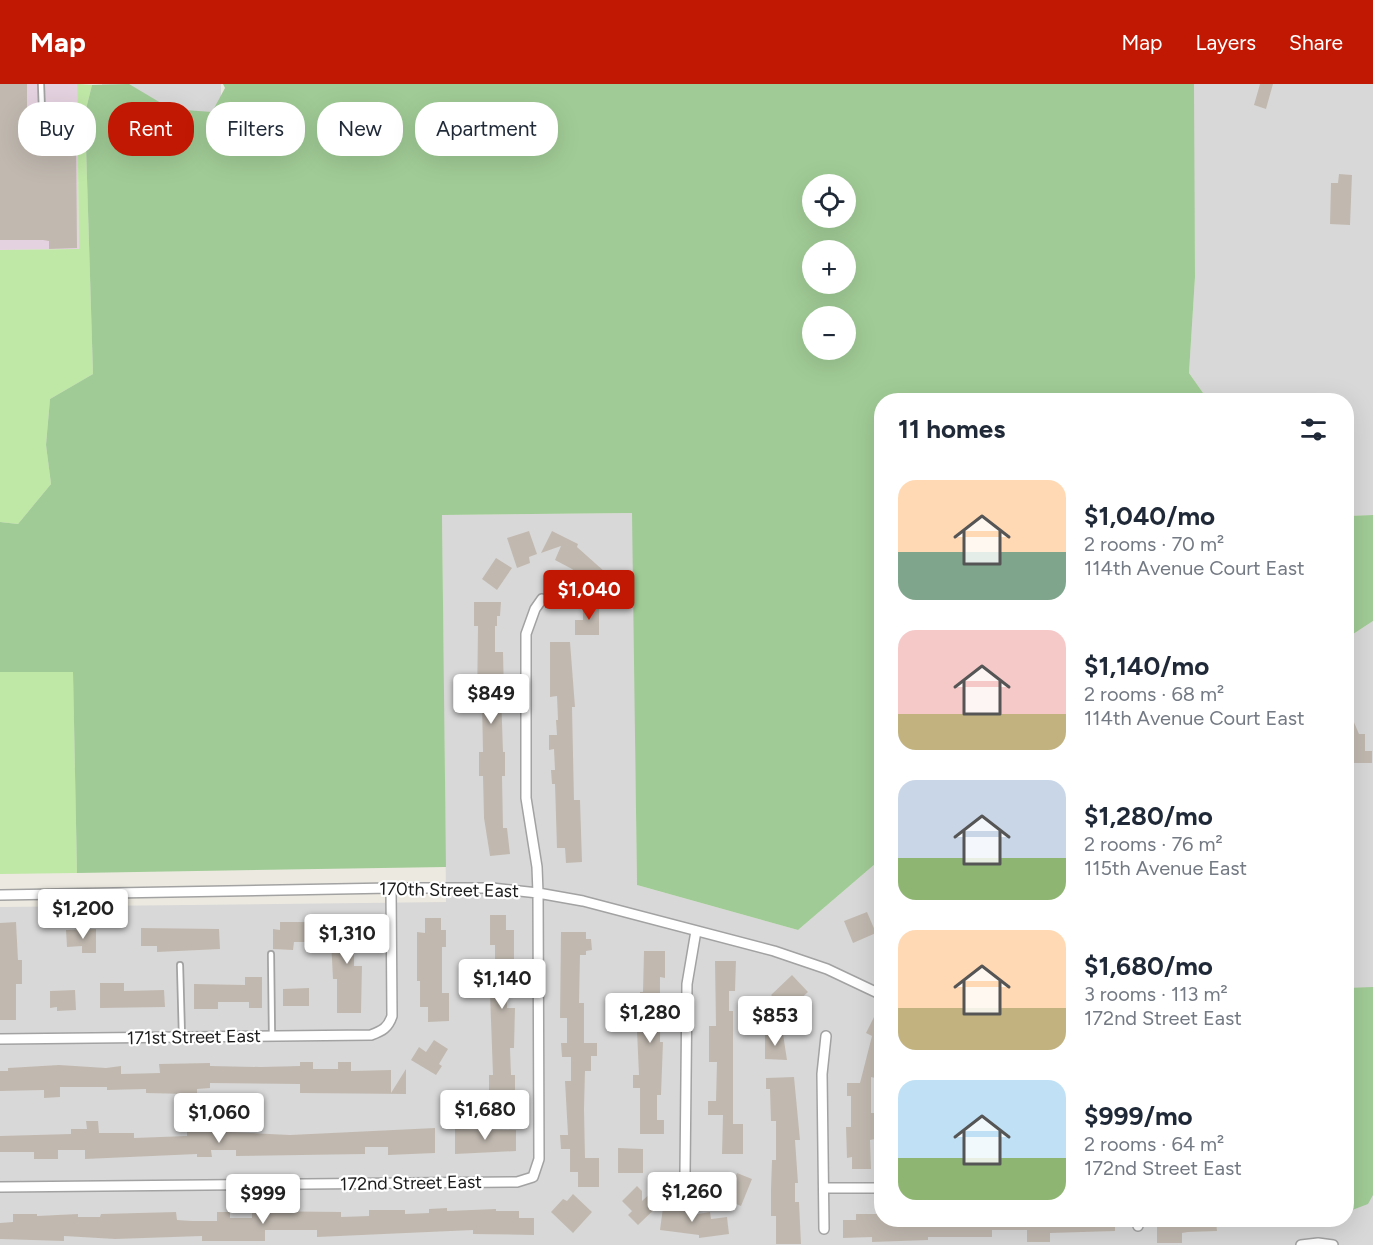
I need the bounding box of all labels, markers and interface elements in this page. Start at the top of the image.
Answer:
text: Map [30,25,86,59]
text: Map [1122,30,1162,55]
text: Layers [1195,30,1256,55]
text: Share [1289,30,1343,55]
chip: Buy [18,102,96,156]
chip: Rent [108,102,194,156]
chip: Filters [206,102,305,156]
chip: New [317,102,403,156]
chip: Apartment [415,102,558,156]
map controls [802,174,856,360]
button: locate [802,174,856,228]
button: + [802,240,856,294]
button: − [802,306,856,360]
text: 11 homes [898,413,1005,445]
icon: filters [1297,413,1330,446]
text: $1,040/mo [1084,500,1215,532]
icon: home [946,504,1018,576]
text: 2 rooms · 70 m² [1084,532,1224,556]
text: 114th Avenue Court East [1084,556,1305,580]
pin: $1,040 [540,570,638,621]
text: $1,040 [557,577,621,601]
text: $1,140/mo [1084,650,1209,682]
icon: home [946,654,1018,726]
pin: $849 [455,674,527,725]
text: $849 [467,681,515,705]
text: 2 rooms · 68 m² [1084,682,1224,706]
text: 114th Avenue Court East [1084,706,1305,730]
text: $1,280/mo [1084,800,1213,832]
icon: home [946,804,1018,876]
text: 2 rooms · 76 m² [1084,832,1223,856]
text: 115th Avenue East [1084,856,1247,880]
street label: 170th Street East [379,878,519,902]
pin: $1,200 [34,889,132,940]
text: $1,200 [52,896,114,920]
pin: $1,310 [298,914,396,965]
text: $1,310 [318,921,376,945]
text: $1,680/mo [1084,950,1213,982]
icon: home [946,954,1018,1026]
pin: $1,140 [453,959,551,1010]
text: $1,140 [473,966,531,990]
text: 3 rooms · 113 m² [1084,982,1228,1006]
pin: $1,280 [601,993,699,1044]
pin: $853 [739,996,811,1047]
text: $1,280 [619,1000,681,1024]
text: $853 [752,1003,798,1027]
text: 172nd Street East [1084,1006,1242,1030]
street label: 171st Street East [127,1025,261,1049]
pin: $1,680 [436,1090,534,1141]
pin: $1,060 [170,1093,268,1144]
text: $1,680 [454,1097,516,1121]
text: $1,060 [188,1100,250,1124]
text: $999/mo [1084,1100,1193,1132]
icon: home [946,1104,1018,1176]
text: 2 rooms · 64 m² [1084,1132,1224,1156]
text: 172nd Street East [1084,1156,1242,1180]
street label: 172nd Street East [340,1171,482,1195]
pin: $1,260 [643,1172,741,1223]
pin: $999 [227,1174,299,1225]
text: $1,260 [662,1179,722,1203]
text: $999 [240,1181,286,1205]

